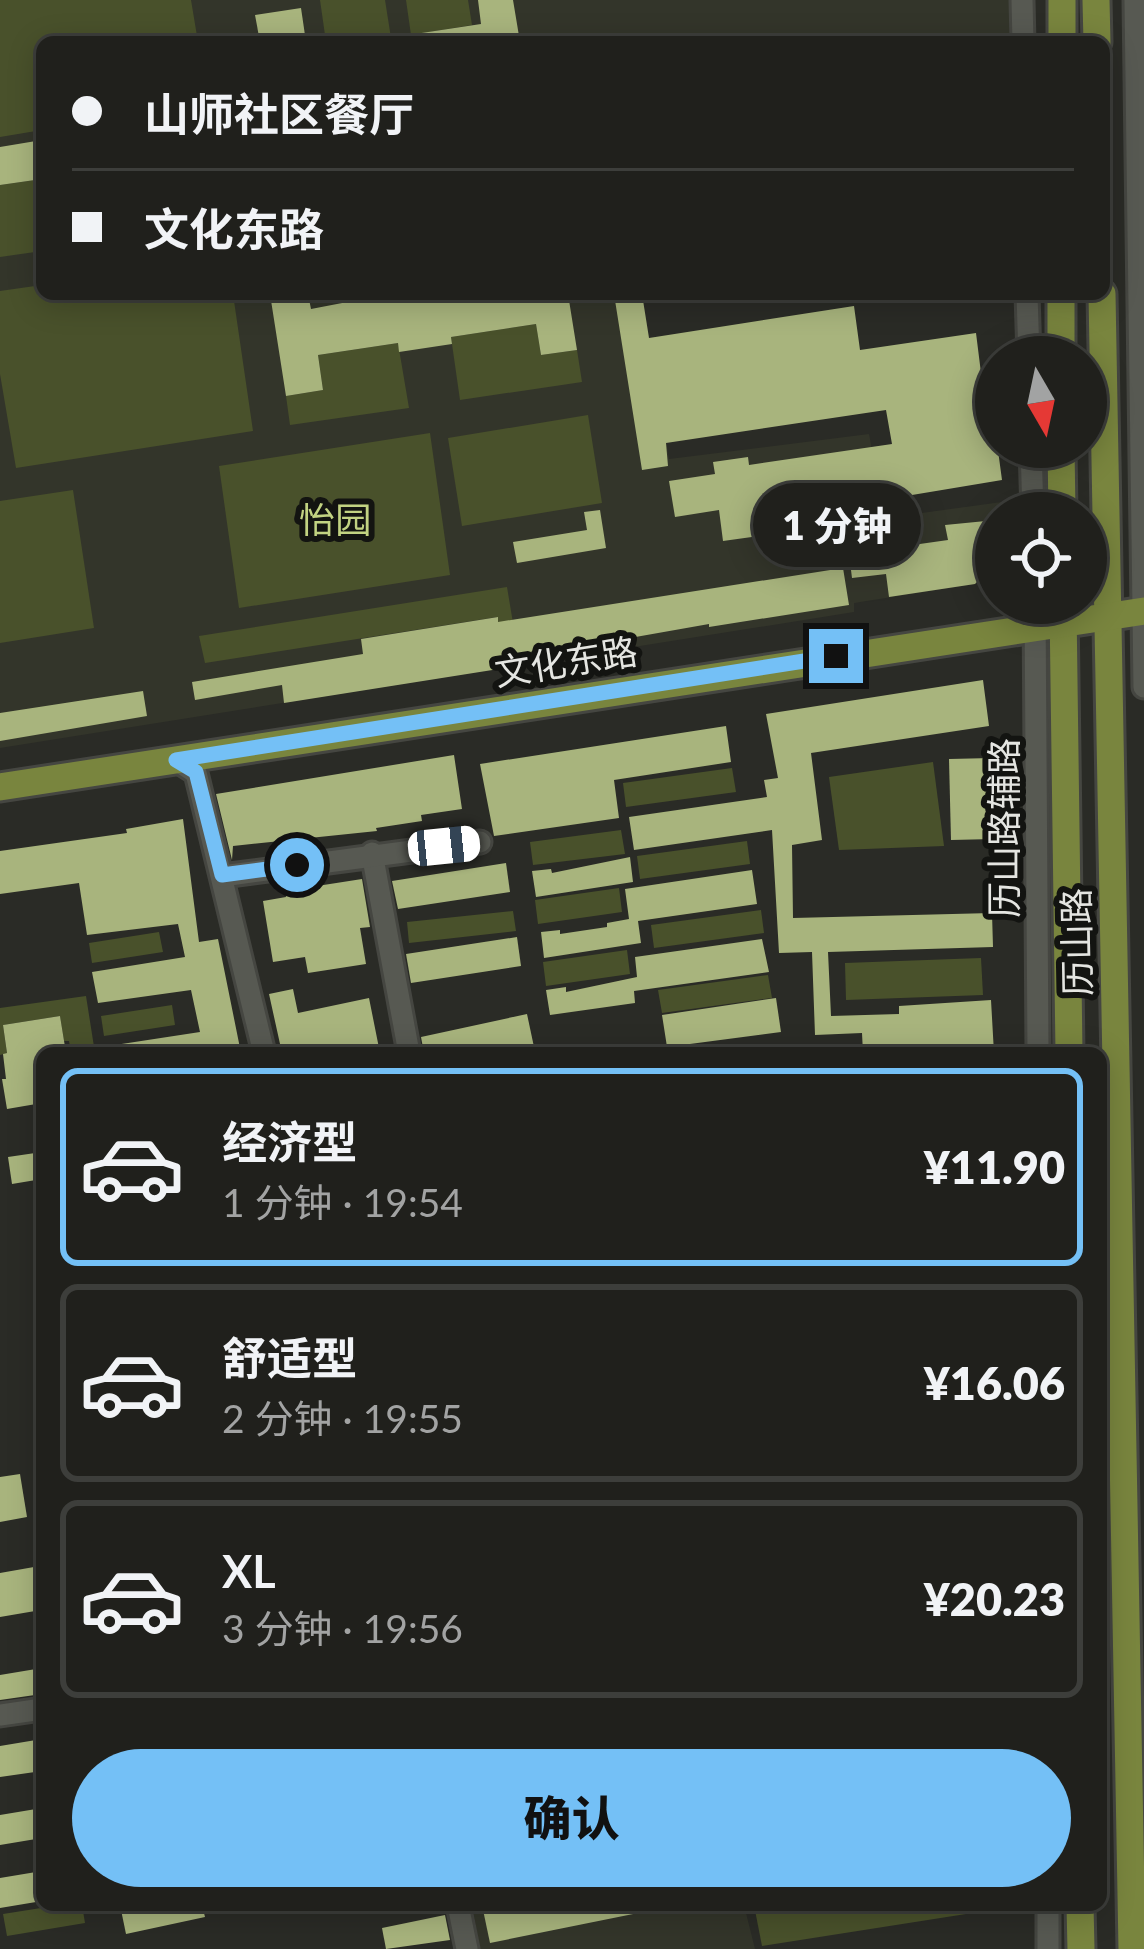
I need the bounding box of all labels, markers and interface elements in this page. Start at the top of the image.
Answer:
text: 山师社区餐厅 [144,87,414,141]
text: 文化东路 [144,202,324,256]
north arrow [975,336,1107,468]
map controls [975,336,1107,624]
callout: 1 分钟 [752,482,920,566]
button: locate [975,492,1107,624]
park label: 怡园 [299,497,371,541]
text: 1 分钟 [782,502,892,548]
street label: 文化东路 [491,628,640,694]
route end [809,629,863,683]
street label: 历山路辅路 [981,738,1025,918]
car [406,824,482,868]
route start [270,838,324,892]
street label: 历山路 [1053,888,1099,996]
icon: car [78,1113,186,1221]
text: 经济型 [222,1115,357,1169]
text: ¥11.90 [924,1140,1065,1194]
text: 1 分钟 · 19:54 [222,1179,463,1225]
icon: car [78,1329,186,1437]
text: 舒适型 [222,1331,357,1385]
text: ¥16.06 [924,1356,1065,1410]
text: 2 分钟 · 19:55 [222,1395,463,1441]
text: XL [222,1544,276,1598]
icon: car [78,1545,186,1653]
text: ¥20.23 [924,1572,1065,1626]
text: 3 分钟 · 19:56 [222,1605,463,1651]
button: 确认 [72,1749,1071,1887]

